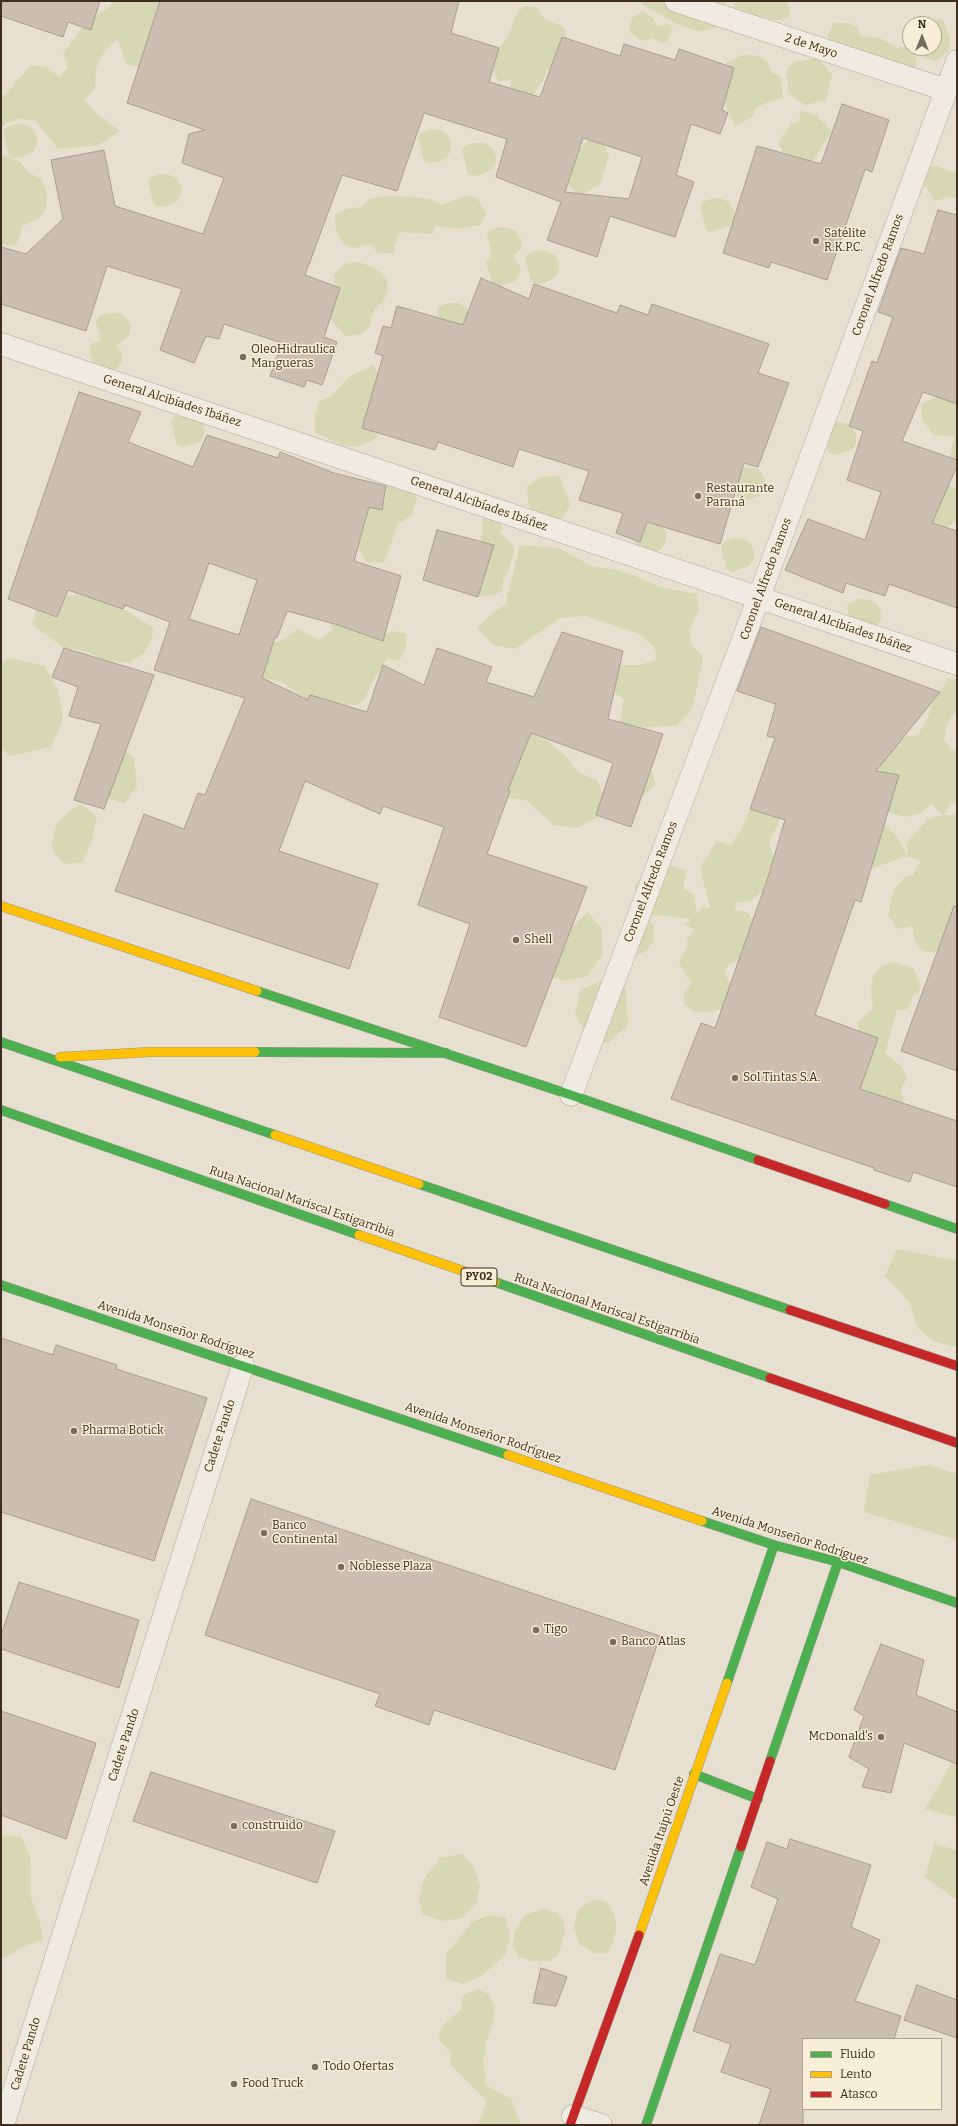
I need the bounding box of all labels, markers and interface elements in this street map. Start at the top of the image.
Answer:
north arrow [902,16,942,56]
text: N [918,18,926,31]
street label: 2 de Mayo [783,31,839,61]
street label: Coronel Alfredo Ramos [849,212,907,338]
place label: Satélite R.K.P.C. [824,227,866,255]
marker: Satélite R.K.P.C. [811,236,821,246]
place label: OleoHidraulica Mangueras [251,343,335,371]
marker: OleoHidraulica Mangueras [238,352,248,362]
street label: General Alcibíades Ibáñez [101,372,243,430]
street label: General Alcibíades Ibáñez [408,474,550,534]
place label: Restaurante Paraná [706,482,774,510]
marker: Restaurante Paraná [693,491,703,501]
street label: Coronel Alfredo Ramos [737,516,795,642]
street label: General Alcibíades Ibáñez [772,596,914,656]
street label: Coronel Alfredo Ramos [621,819,681,945]
place label: Shell [524,933,552,947]
marker: Shell [511,935,521,945]
place label: Sol Tintas S.A. [743,1071,820,1085]
marker: Sol Tintas S.A. [730,1073,740,1083]
street label: Ruta Nacional Mariscal Estigarribia [207,1163,397,1241]
road number: PY02 [461,1268,497,1286]
street label: Ruta Nacional Mariscal Estigarribia [512,1270,702,1348]
street label: Avenida Monseñor Rodríguez [96,1298,256,1362]
street label: Cadete Pando [201,1398,239,1474]
street label: Avenida Monseñor Rodríguez [403,1399,563,1467]
place label: Pharma Botick [82,1424,164,1438]
marker: Pharma Botick [69,1426,79,1436]
street label: Avenida Monseñor Rodríguez [710,1504,870,1568]
place label: Banco Continental [272,1519,338,1547]
marker: Banco Continental [259,1528,269,1538]
place label: Noblesse Plaza [349,1560,432,1574]
marker: Noblesse Plaza [336,1562,346,1572]
place label: Tigo [544,1623,568,1637]
marker: Tigo [531,1625,541,1635]
place label: Banco Atlas [621,1635,686,1649]
marker: Banco Atlas [608,1637,618,1647]
street label: Cadete Pando [105,1707,143,1783]
place label: McDonald's [809,1730,873,1744]
marker: McDonald's [876,1732,886,1742]
street label: Avenida Itaipú Oeste [636,1774,688,1888]
place label: construido [242,1819,303,1833]
marker: construido [229,1821,239,1831]
street label: Cadete Pando [8,2016,44,2092]
legend [802,2038,942,2110]
text: Fluido [840,2047,875,2061]
place label: Todo Ofertas [323,2060,394,2074]
marker: Todo Ofertas [310,2062,320,2072]
text: Lento [840,2067,872,2081]
place label: Food Truck [242,2077,304,2091]
marker: Food Truck [229,2079,239,2089]
text: Atasco [840,2087,878,2101]

